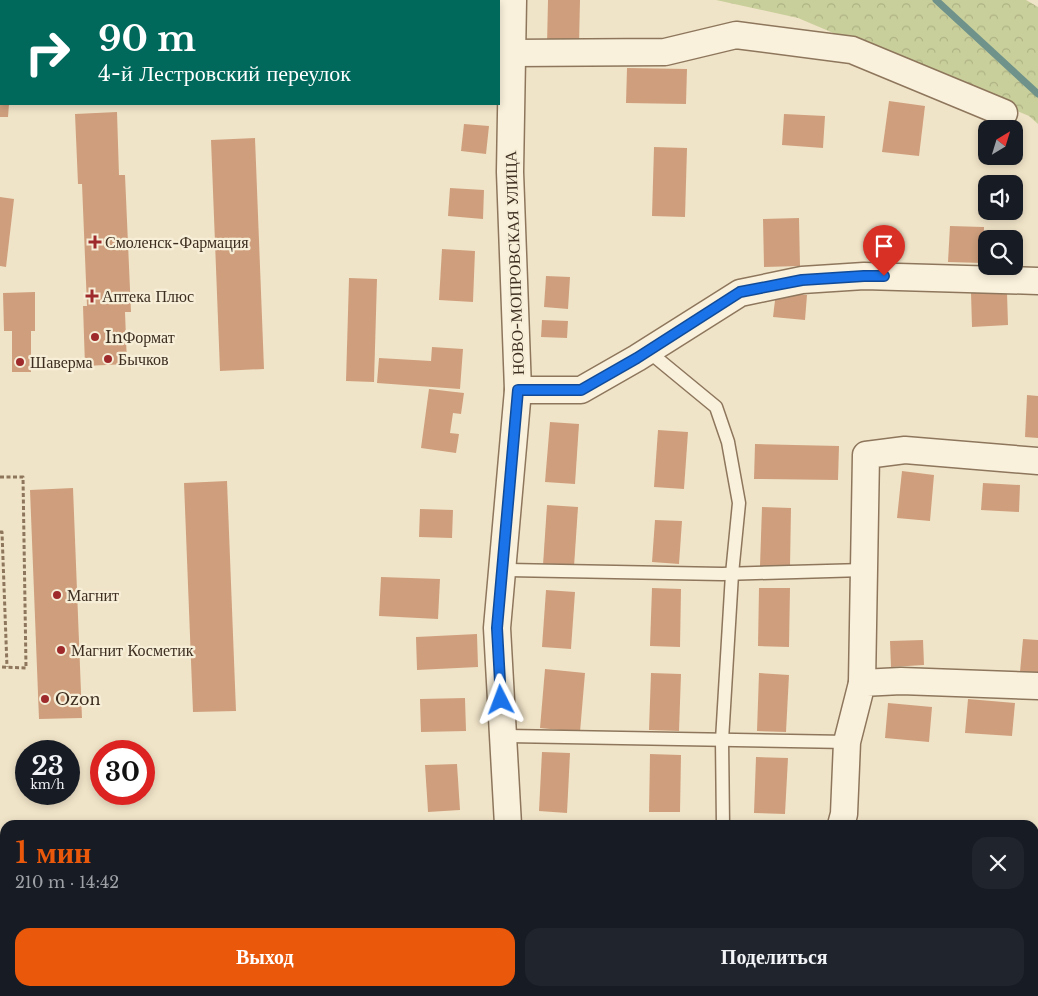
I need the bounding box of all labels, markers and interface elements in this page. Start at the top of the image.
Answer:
text: 90 m [98,17,196,60]
icon: right [15,20,80,85]
text: 4-й Лестровский переулок [98,60,351,87]
north arrow [978,120,1022,165]
map controls [978,120,1023,275]
street label: НОВО-МОПРОВСКАЯ УЛИЦА [500,150,528,376]
button: sound [978,175,1023,220]
pin [863,225,905,276]
button: search [978,230,1023,275]
place label: Смоленск-Фармация [105,232,249,252]
icon: arrive [870,232,898,260]
marker: Смоленск-Фармация [89,236,101,248]
place label: Аптека Плюс [102,286,194,306]
marker: Аптека Плюс [86,290,98,302]
place label: InФормат [105,327,175,347]
marker: InФормат [89,331,101,343]
place label: Бычков [118,349,169,369]
place label: Шаверма [30,352,93,372]
marker: Бычков [102,353,114,365]
marker: Шаверма [14,356,26,368]
place label: Магнит [67,585,119,605]
marker: Магнит [51,589,63,601]
place label: Магнит Косметик [71,640,194,660]
marker: Магнит Косметик [55,644,67,656]
position arrow [474,673,526,725]
place label: Ozon [55,689,100,709]
marker: Ozon [39,693,51,705]
speed limit sign: 30 [90,740,155,805]
text: 23 [31,751,64,782]
text: km/h [30,777,65,792]
text: 1 мин [15,834,91,871]
button: close [972,837,1024,889]
text: 210 m · 14:42 [15,872,119,892]
button: Выход [15,928,515,986]
button: Поделиться [525,928,1024,986]

